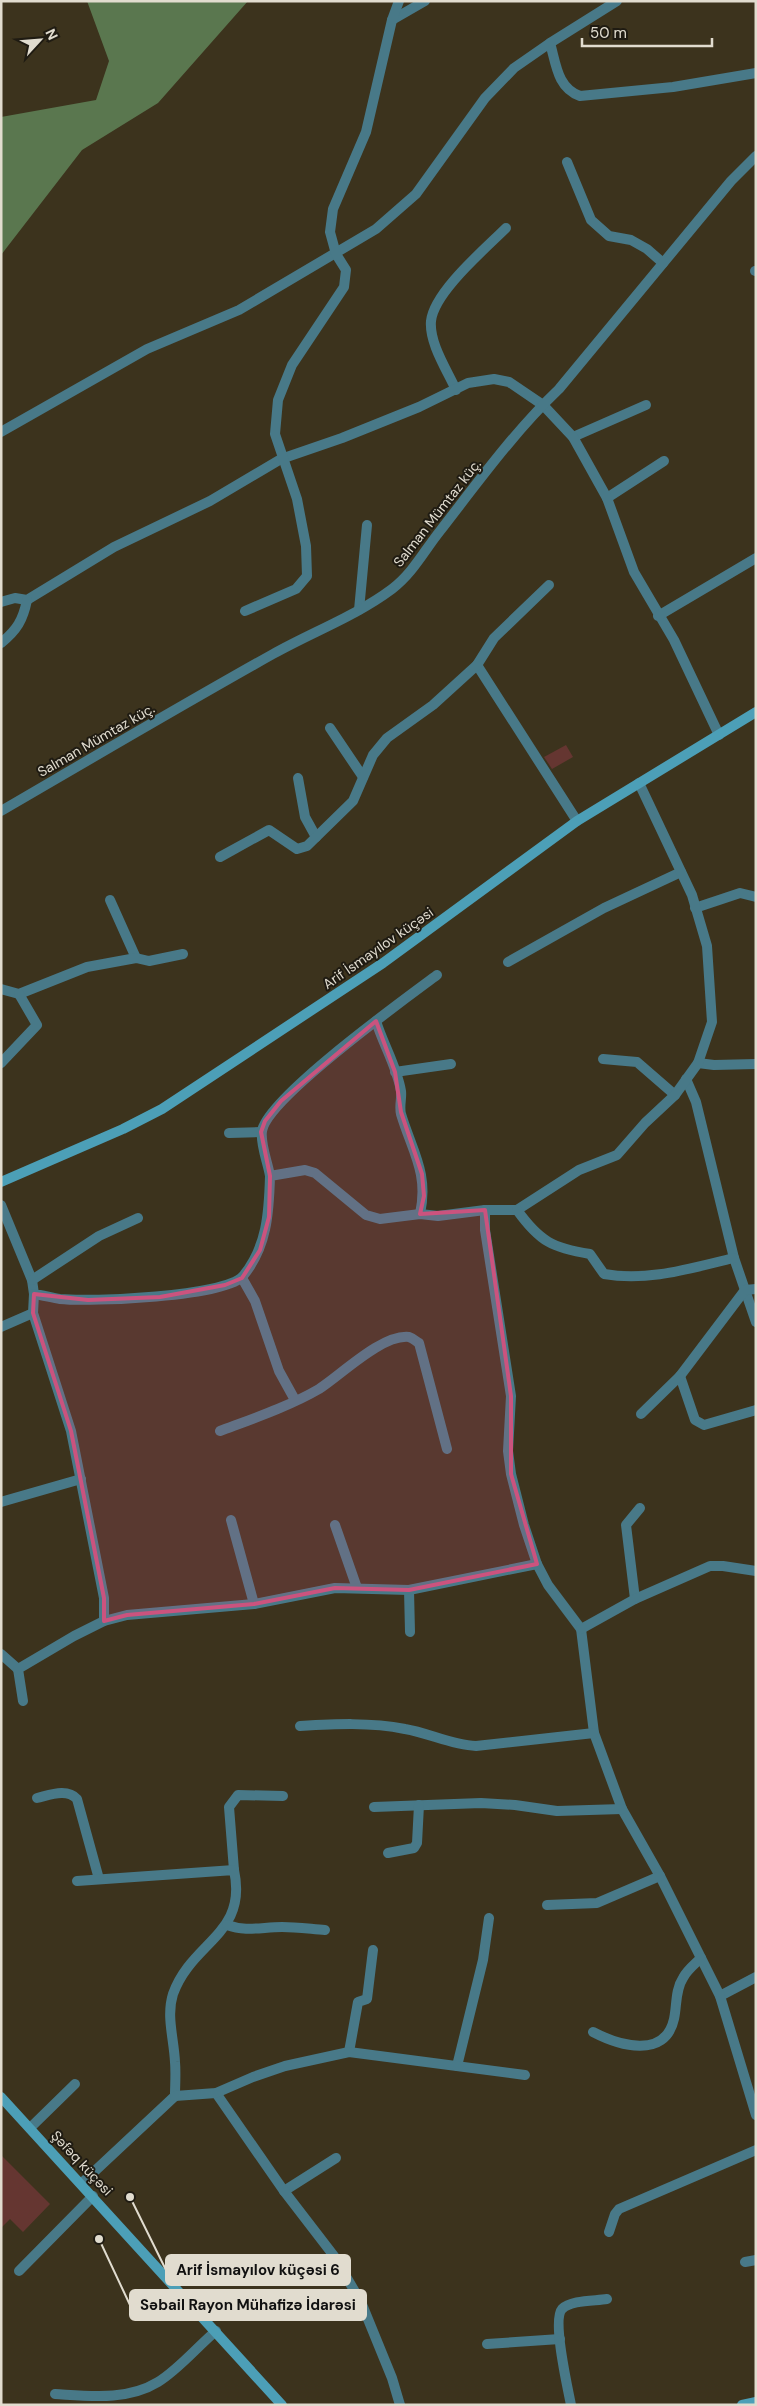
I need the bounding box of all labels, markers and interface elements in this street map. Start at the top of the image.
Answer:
north arrow [15,15,65,65]
scale bar [582,15,712,47]
text: 50 m [590,23,627,43]
text: N [41,26,62,43]
street label: Salman Mümtaz küç. [389,455,485,571]
street label: Salman Mümtaz küç. [34,699,158,781]
street label: Arif İsmayılov küçəsi [319,903,437,993]
street label: Şəfəq küçəsi [47,2127,117,2199]
callout: Arif İsmayılov küçəsi 6 [166,2255,350,2285]
text: Arif İsmayılov küçəsi 6 [176,2260,340,2280]
callout: Səbail Rayon Mühafizə İdarəsi [130,2290,366,2320]
text: Səbail Rayon Mühafizə İdarəsi [140,2295,356,2315]

